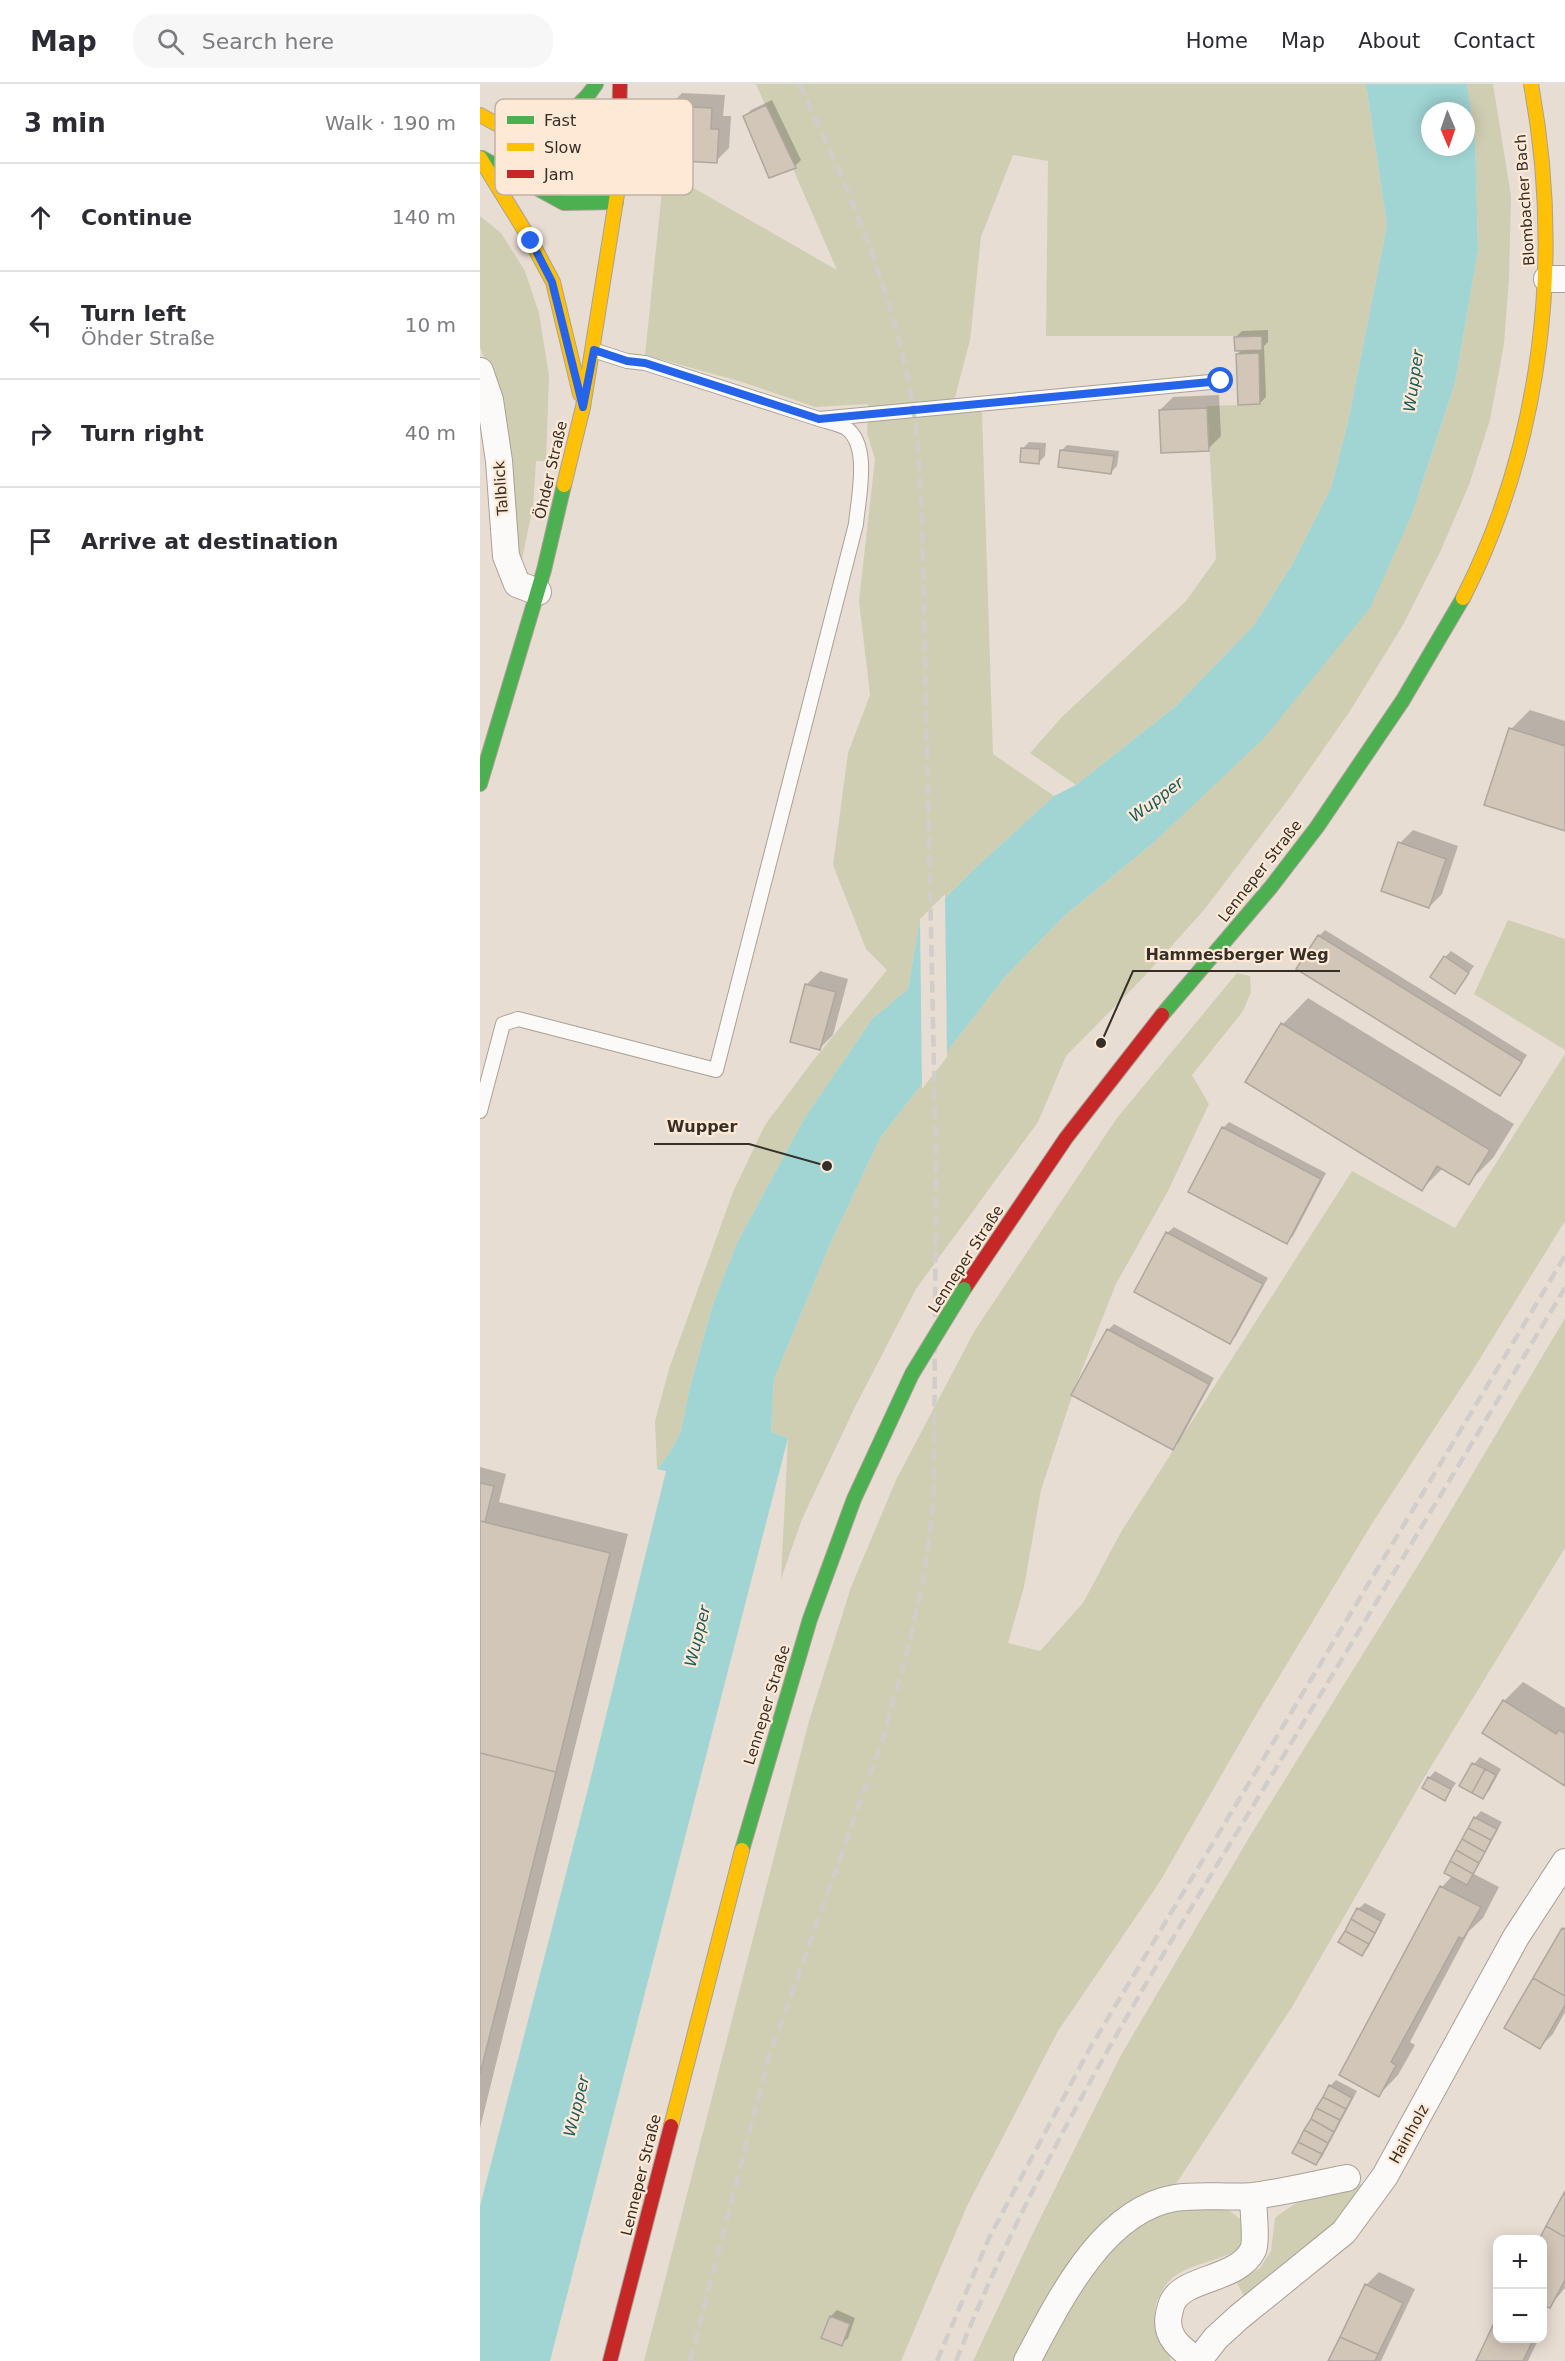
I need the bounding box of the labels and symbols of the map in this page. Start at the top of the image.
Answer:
legend [495,99,693,195]
north arrow [1421,102,1475,156]
text: Fast [544,111,576,130]
street label: Blombacher Bach [1511,133,1539,267]
text: Slow [544,138,581,157]
text: Jam [543,165,574,184]
route end [517,227,543,253]
water label: Wupper [1400,347,1427,413]
route start [1207,367,1233,393]
street label: Öhder Straße [530,419,571,521]
street label: Talblick [490,460,512,517]
water label: Wupper [1126,772,1188,826]
street label: Lenneper Straße [1215,816,1305,926]
callout: Hammesberger Weg [1133,937,1340,971]
text: Hammesberger Weg [1145,945,1329,964]
callout: Wupper [654,1110,749,1144]
text: Wupper [667,1117,737,1136]
street label: Lenneper Straße [924,1202,1008,1316]
water label: Wupper [681,1602,715,1669]
street label: Lenneper Straße [740,1643,794,1767]
water label: Wupper [560,2072,594,2139]
street label: Hainholz [1385,2101,1433,2167]
street label: Lenneper Straße [617,2112,665,2238]

